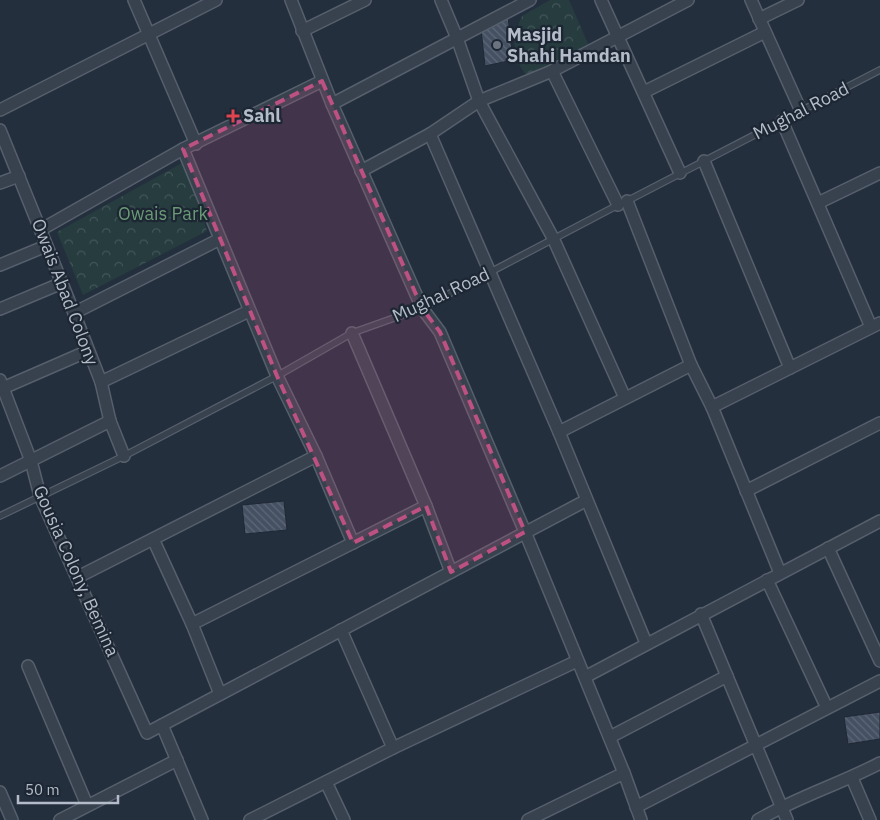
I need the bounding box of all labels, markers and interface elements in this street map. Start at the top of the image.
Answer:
place label: Masjid Shahi Hamdan [507,23,631,67]
marker: Masjid Shahi Hamdan [491,39,503,51]
street label: Mughal Road [749,77,853,145]
place label: Sahl [243,104,281,127]
marker: Sahl [227,110,239,122]
park label: Owais Park [118,202,208,225]
street label: Owais Abad Colony [27,215,104,368]
street label: Mughal Road [388,262,493,327]
street label: Gousia Colony, Bemina [28,482,125,660]
scale bar [18,772,118,804]
text: 50 m [25,780,60,799]

